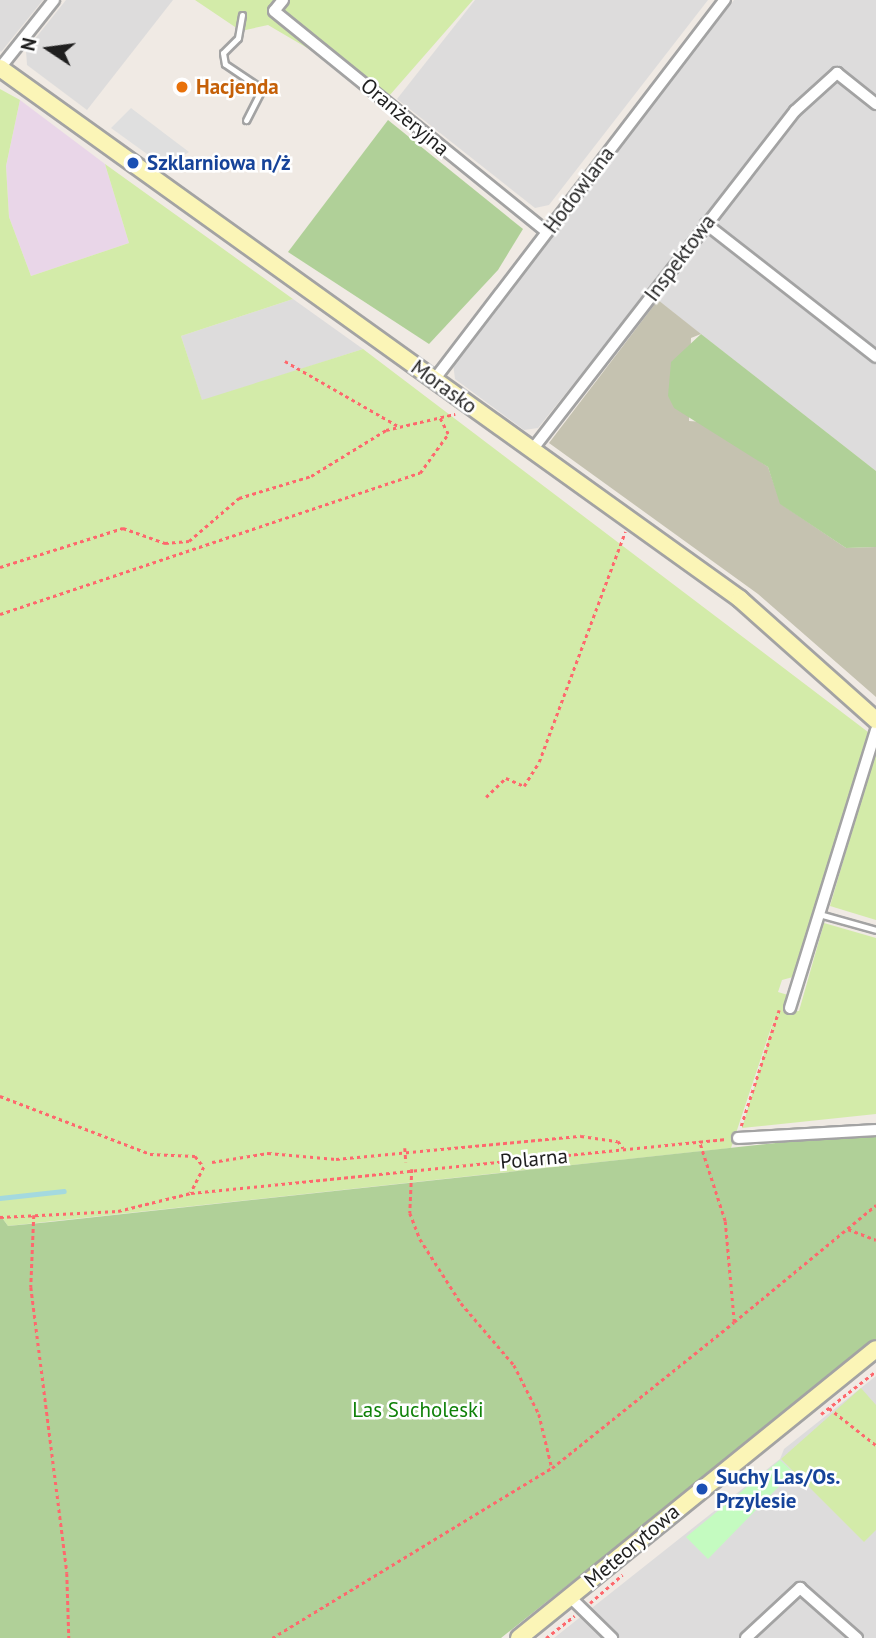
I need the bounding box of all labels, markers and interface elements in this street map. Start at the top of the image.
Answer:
north arrow [14,14,84,84]
text: N [15,36,42,53]
street label: Oranżeryjna [356,73,454,161]
place label: Hacjenda [196,74,279,100]
marker: Hacjenda [174,79,190,95]
street label: Hodowlana [538,142,620,238]
place label: Szklarniowa n/ż [147,150,291,176]
marker: Szklarniowa n/ż [125,155,141,171]
street label: Inspektowa [639,210,721,306]
street label: Morasko [406,355,482,419]
street label: Polarna [499,1143,569,1175]
park label: Las Sucholeski [352,1397,484,1423]
place label: Suchy Las/Os. Przylesie [716,1464,841,1514]
marker: Suchy Las/Os. Przylesie [694,1481,710,1497]
street label: Meteorytowa [579,1499,685,1593]

